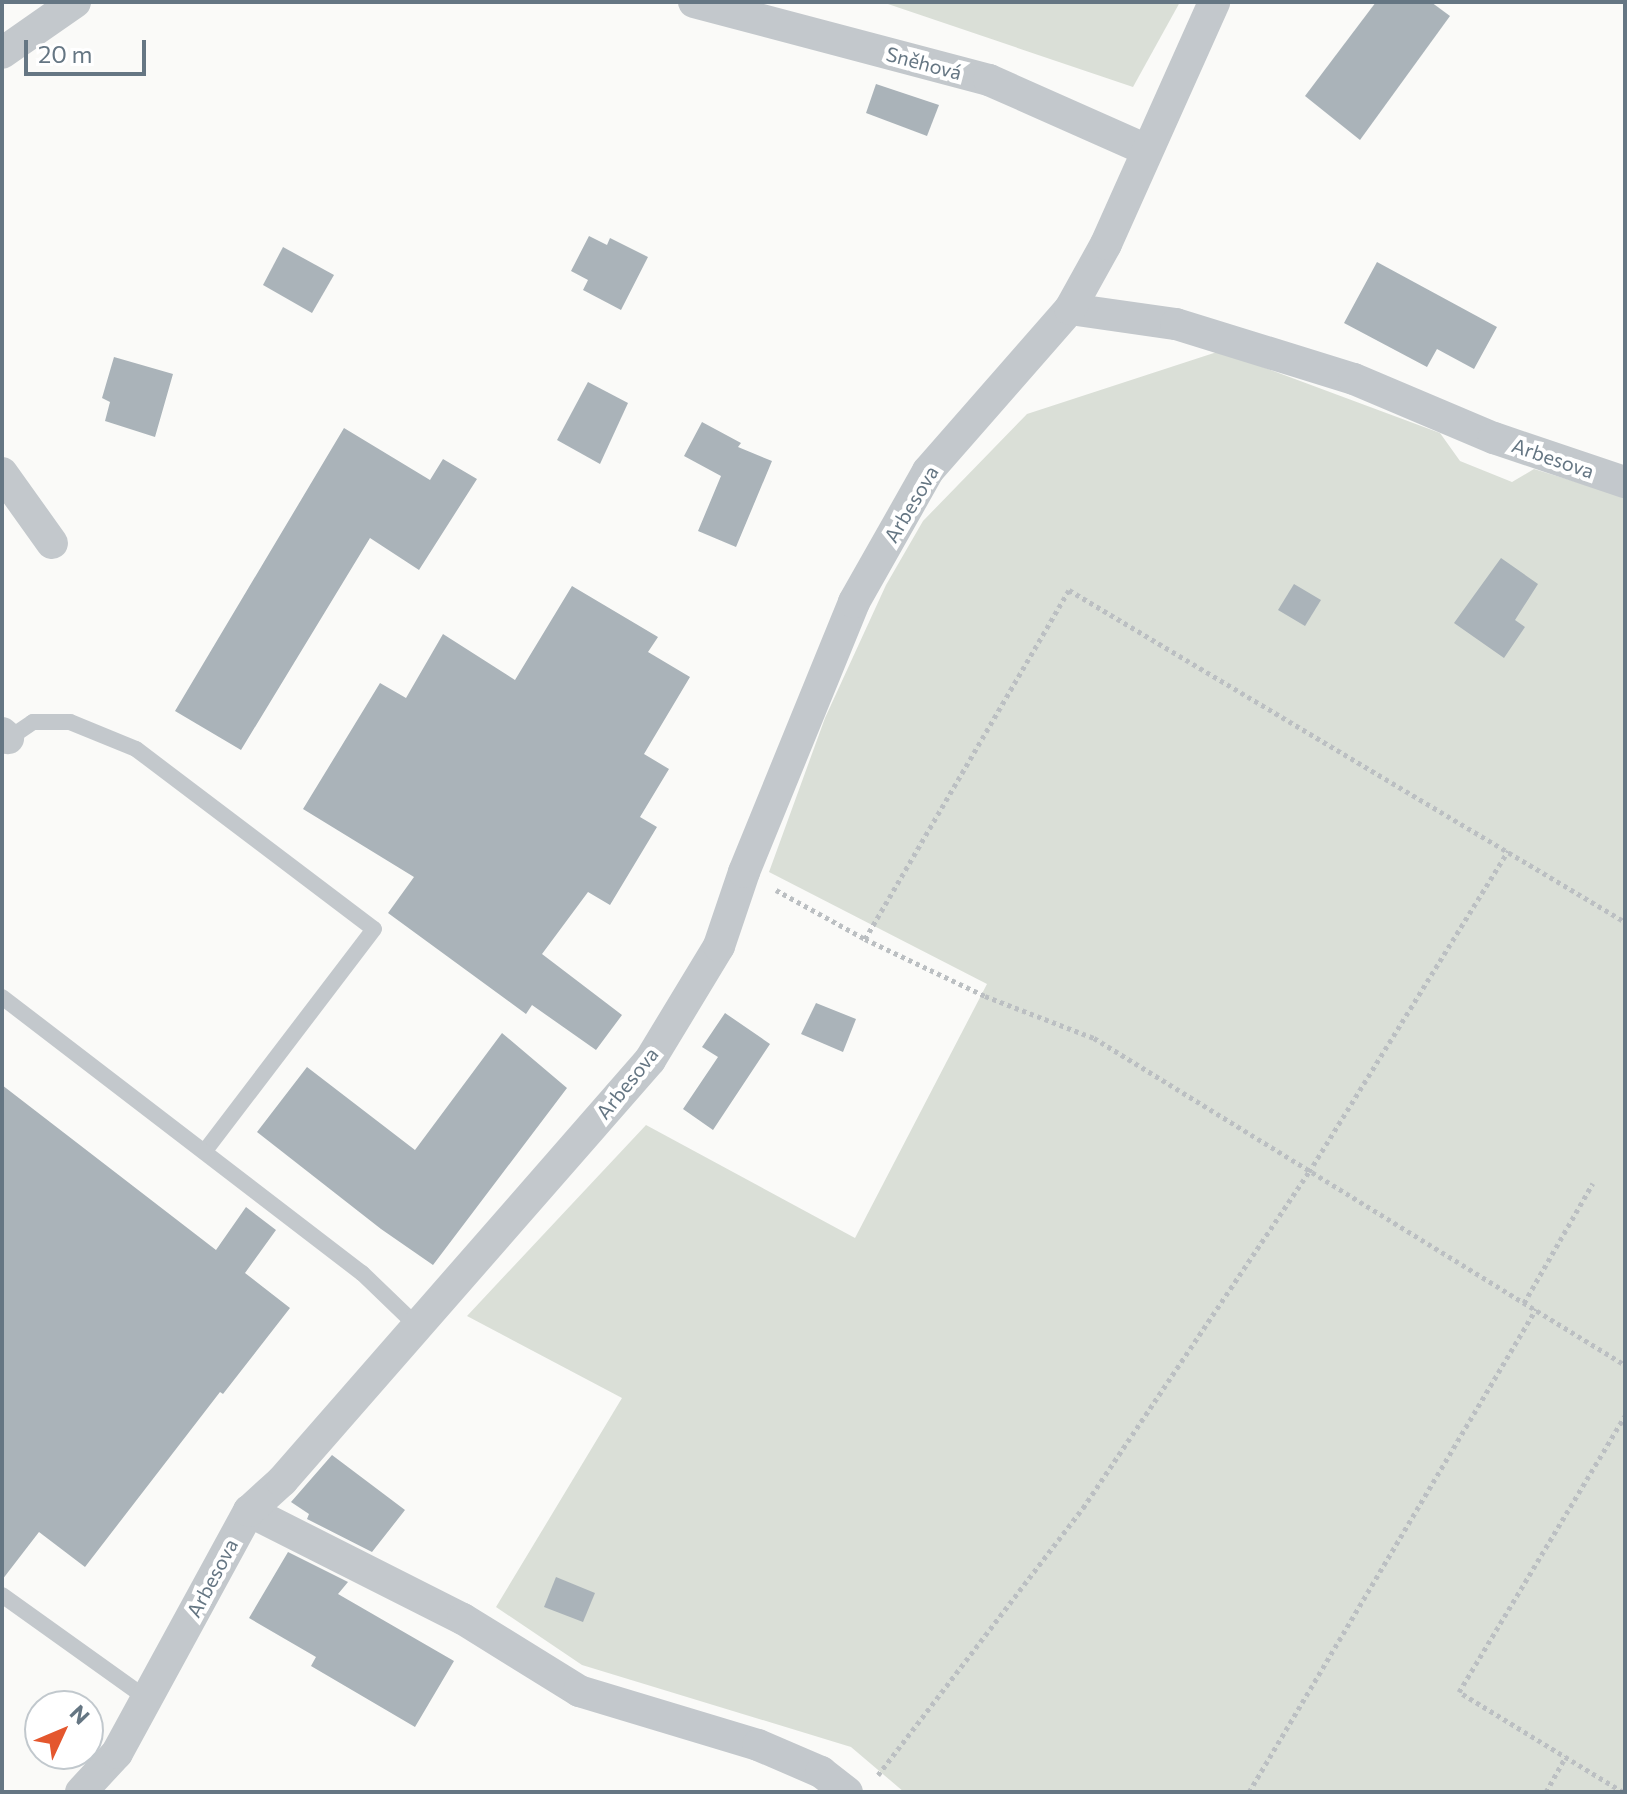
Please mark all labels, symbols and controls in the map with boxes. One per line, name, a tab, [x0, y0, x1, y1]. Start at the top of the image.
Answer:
scale bar	[28, 24, 150, 74]
text: 20 m	[38, 39, 92, 68]
street label: Sněhová	[884, 41, 964, 85]
street label: Arbesova	[1509, 433, 1597, 483]
street label: Arbesova	[879, 461, 943, 547]
street label: Arbesova	[591, 1042, 663, 1124]
street label: Arbesova	[181, 1535, 243, 1621]
north arrow	[24, 1690, 104, 1770]
text: N	[65, 1699, 96, 1730]

